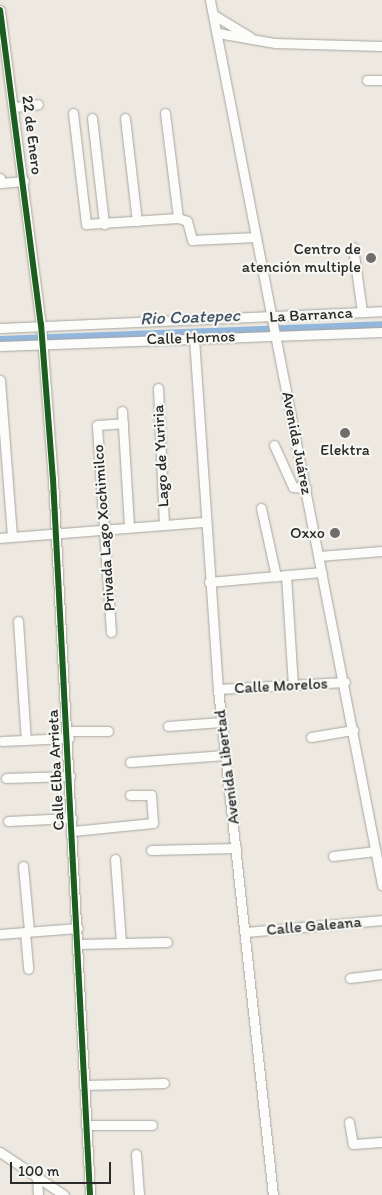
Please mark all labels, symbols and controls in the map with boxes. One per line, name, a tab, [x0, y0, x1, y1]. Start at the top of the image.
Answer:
street label: 22 de Enero	[18, 94, 46, 176]
place label: Centro de atención multiple	[241, 239, 361, 277]
marker: Centro de atención multiple	[365, 252, 377, 264]
street label: La Barranca	[269, 303, 353, 327]
water label: Rio Coatepec	[140, 304, 240, 330]
street label: Calle Hornos	[147, 327, 235, 349]
street label: Avenida Juárez	[278, 390, 316, 496]
street label: Lago de Yuriria	[149, 404, 173, 508]
marker: Elektra	[339, 427, 351, 439]
place label: Elektra	[320, 440, 370, 460]
street label: Privada Lago Xochimilco	[89, 444, 119, 612]
place label: Oxxo	[290, 523, 325, 543]
marker: Oxxo	[329, 527, 341, 539]
street label: Calle Morelos	[234, 674, 328, 698]
street label: Avenida Libertad	[210, 708, 244, 826]
street label: Calle Elba Arrieta	[43, 709, 69, 831]
street label: Calle Galeana	[266, 912, 362, 940]
scale bar	[12, 1152, 114, 1184]
text: 100 m	[18, 1162, 59, 1180]

